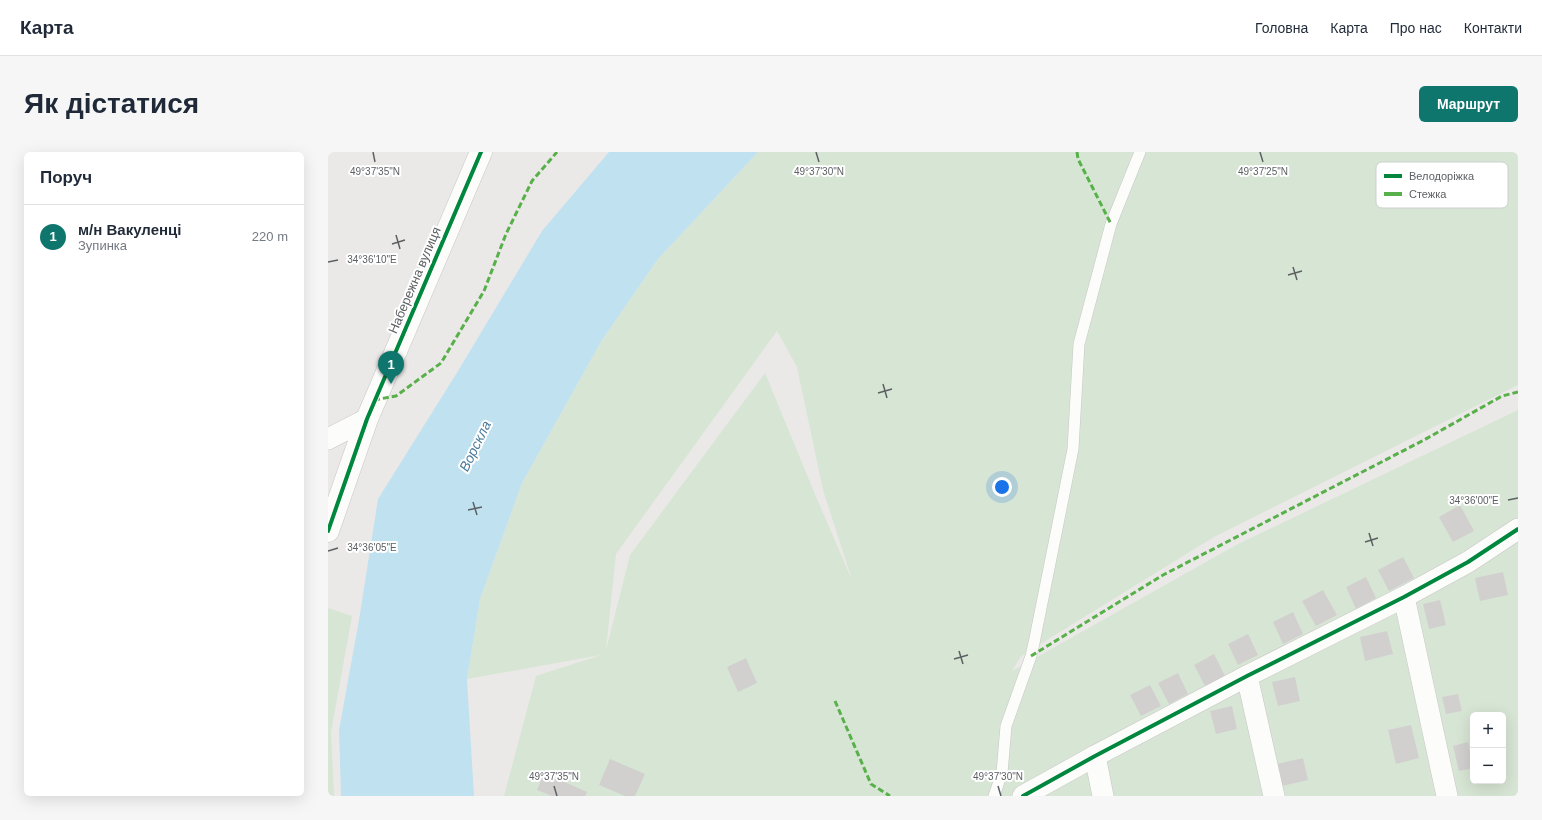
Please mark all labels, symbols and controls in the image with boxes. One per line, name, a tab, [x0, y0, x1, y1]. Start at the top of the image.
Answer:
text: Карта	[20, 17, 74, 38]
text: Головна	[1255, 20, 1308, 36]
text: Карта	[1330, 20, 1368, 36]
text: Про нас	[1390, 20, 1442, 36]
text: Контакти	[1464, 20, 1522, 36]
button: Маршрут	[1419, 86, 1518, 122]
text: Як дістатися	[24, 88, 199, 119]
legend	[1376, 162, 1508, 208]
text: 49°37'35"N	[350, 166, 400, 177]
text: 49°37'30"N	[794, 166, 844, 177]
text: 49°37'25"N	[1238, 166, 1288, 177]
text: Поруч	[40, 168, 92, 187]
text: Велодоріжка	[1409, 170, 1475, 182]
text: Стежка	[1409, 188, 1447, 200]
text: м/н Вакуленці	[78, 221, 181, 238]
street label: Набережна вулиця	[385, 225, 444, 336]
text: 1	[49, 229, 57, 244]
text: 220 m	[252, 229, 288, 244]
text: Зупинка	[78, 238, 127, 253]
text: 34°36'10"E	[347, 254, 397, 265]
pin: 1	[378, 351, 404, 384]
water label: Ворскла	[456, 418, 494, 474]
your location	[992, 477, 1012, 497]
text: 34°36'00"E	[1449, 495, 1499, 506]
text: 34°36'05"E	[347, 542, 397, 553]
map controls	[1470, 712, 1506, 784]
button: +	[1470, 712, 1506, 748]
button: −	[1470, 748, 1506, 784]
text: 49°37'35"N	[529, 771, 579, 782]
text: 49°37'30"N	[973, 771, 1023, 782]

